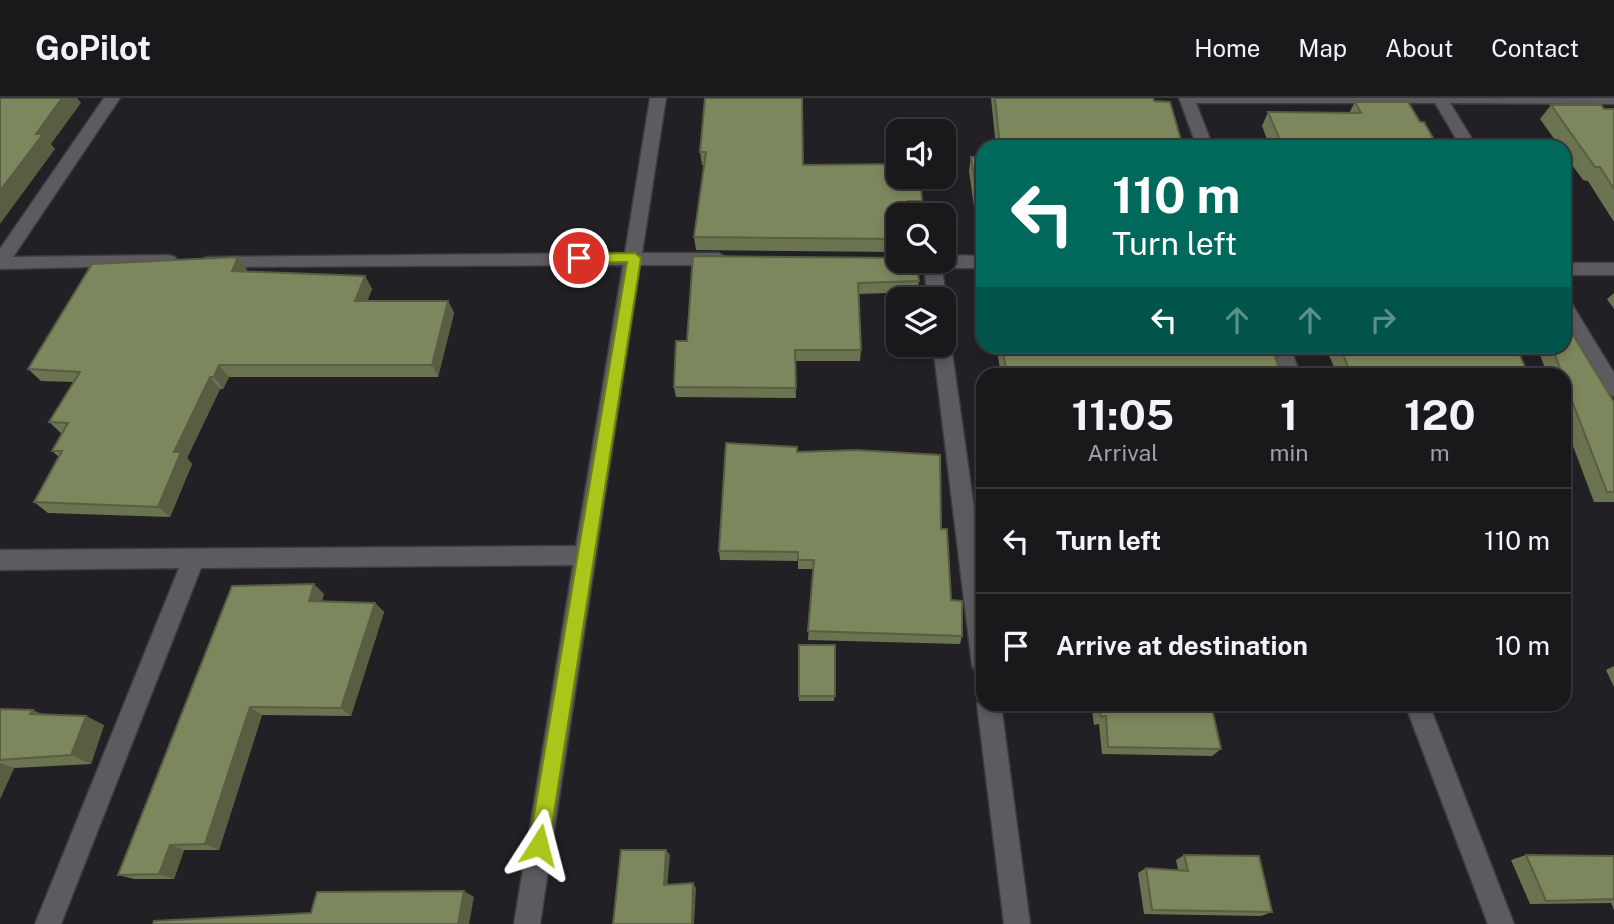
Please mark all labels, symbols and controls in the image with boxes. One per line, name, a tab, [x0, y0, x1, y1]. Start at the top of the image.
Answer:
text: GoPilot	[35, 29, 151, 67]
text: Home	[1194, 34, 1260, 62]
text: Map	[1298, 34, 1347, 62]
text: About	[1385, 34, 1453, 62]
text: Contact	[1491, 34, 1579, 62]
map controls	[886, 119, 956, 357]
button: sound	[886, 119, 956, 189]
text: 110 m	[1112, 166, 1240, 224]
icon: left	[997, 168, 1088, 259]
button: search	[886, 203, 956, 273]
text: Turn left	[1112, 225, 1237, 262]
pin	[549, 228, 609, 288]
icon: arrive	[560, 239, 598, 277]
button: layers	[886, 287, 956, 357]
icon: left	[1145, 301, 1183, 339]
icon: ahead	[1218, 301, 1256, 339]
icon: ahead	[1291, 301, 1329, 339]
icon: right	[1364, 301, 1402, 339]
text: 11:05	[1071, 390, 1174, 439]
text: 1	[1280, 390, 1298, 439]
text: 120	[1404, 390, 1476, 439]
text: Arrival	[1087, 439, 1158, 466]
text: min	[1269, 439, 1309, 466]
text: m	[1430, 439, 1450, 466]
icon: left	[997, 522, 1035, 560]
text: Turn left	[1056, 525, 1161, 556]
text: 110 m	[1484, 525, 1550, 556]
icon: arrive	[997, 627, 1035, 665]
text: Arrive at destination	[1056, 630, 1308, 661]
text: 10 m	[1495, 630, 1550, 661]
position arrow	[502, 808, 576, 882]

